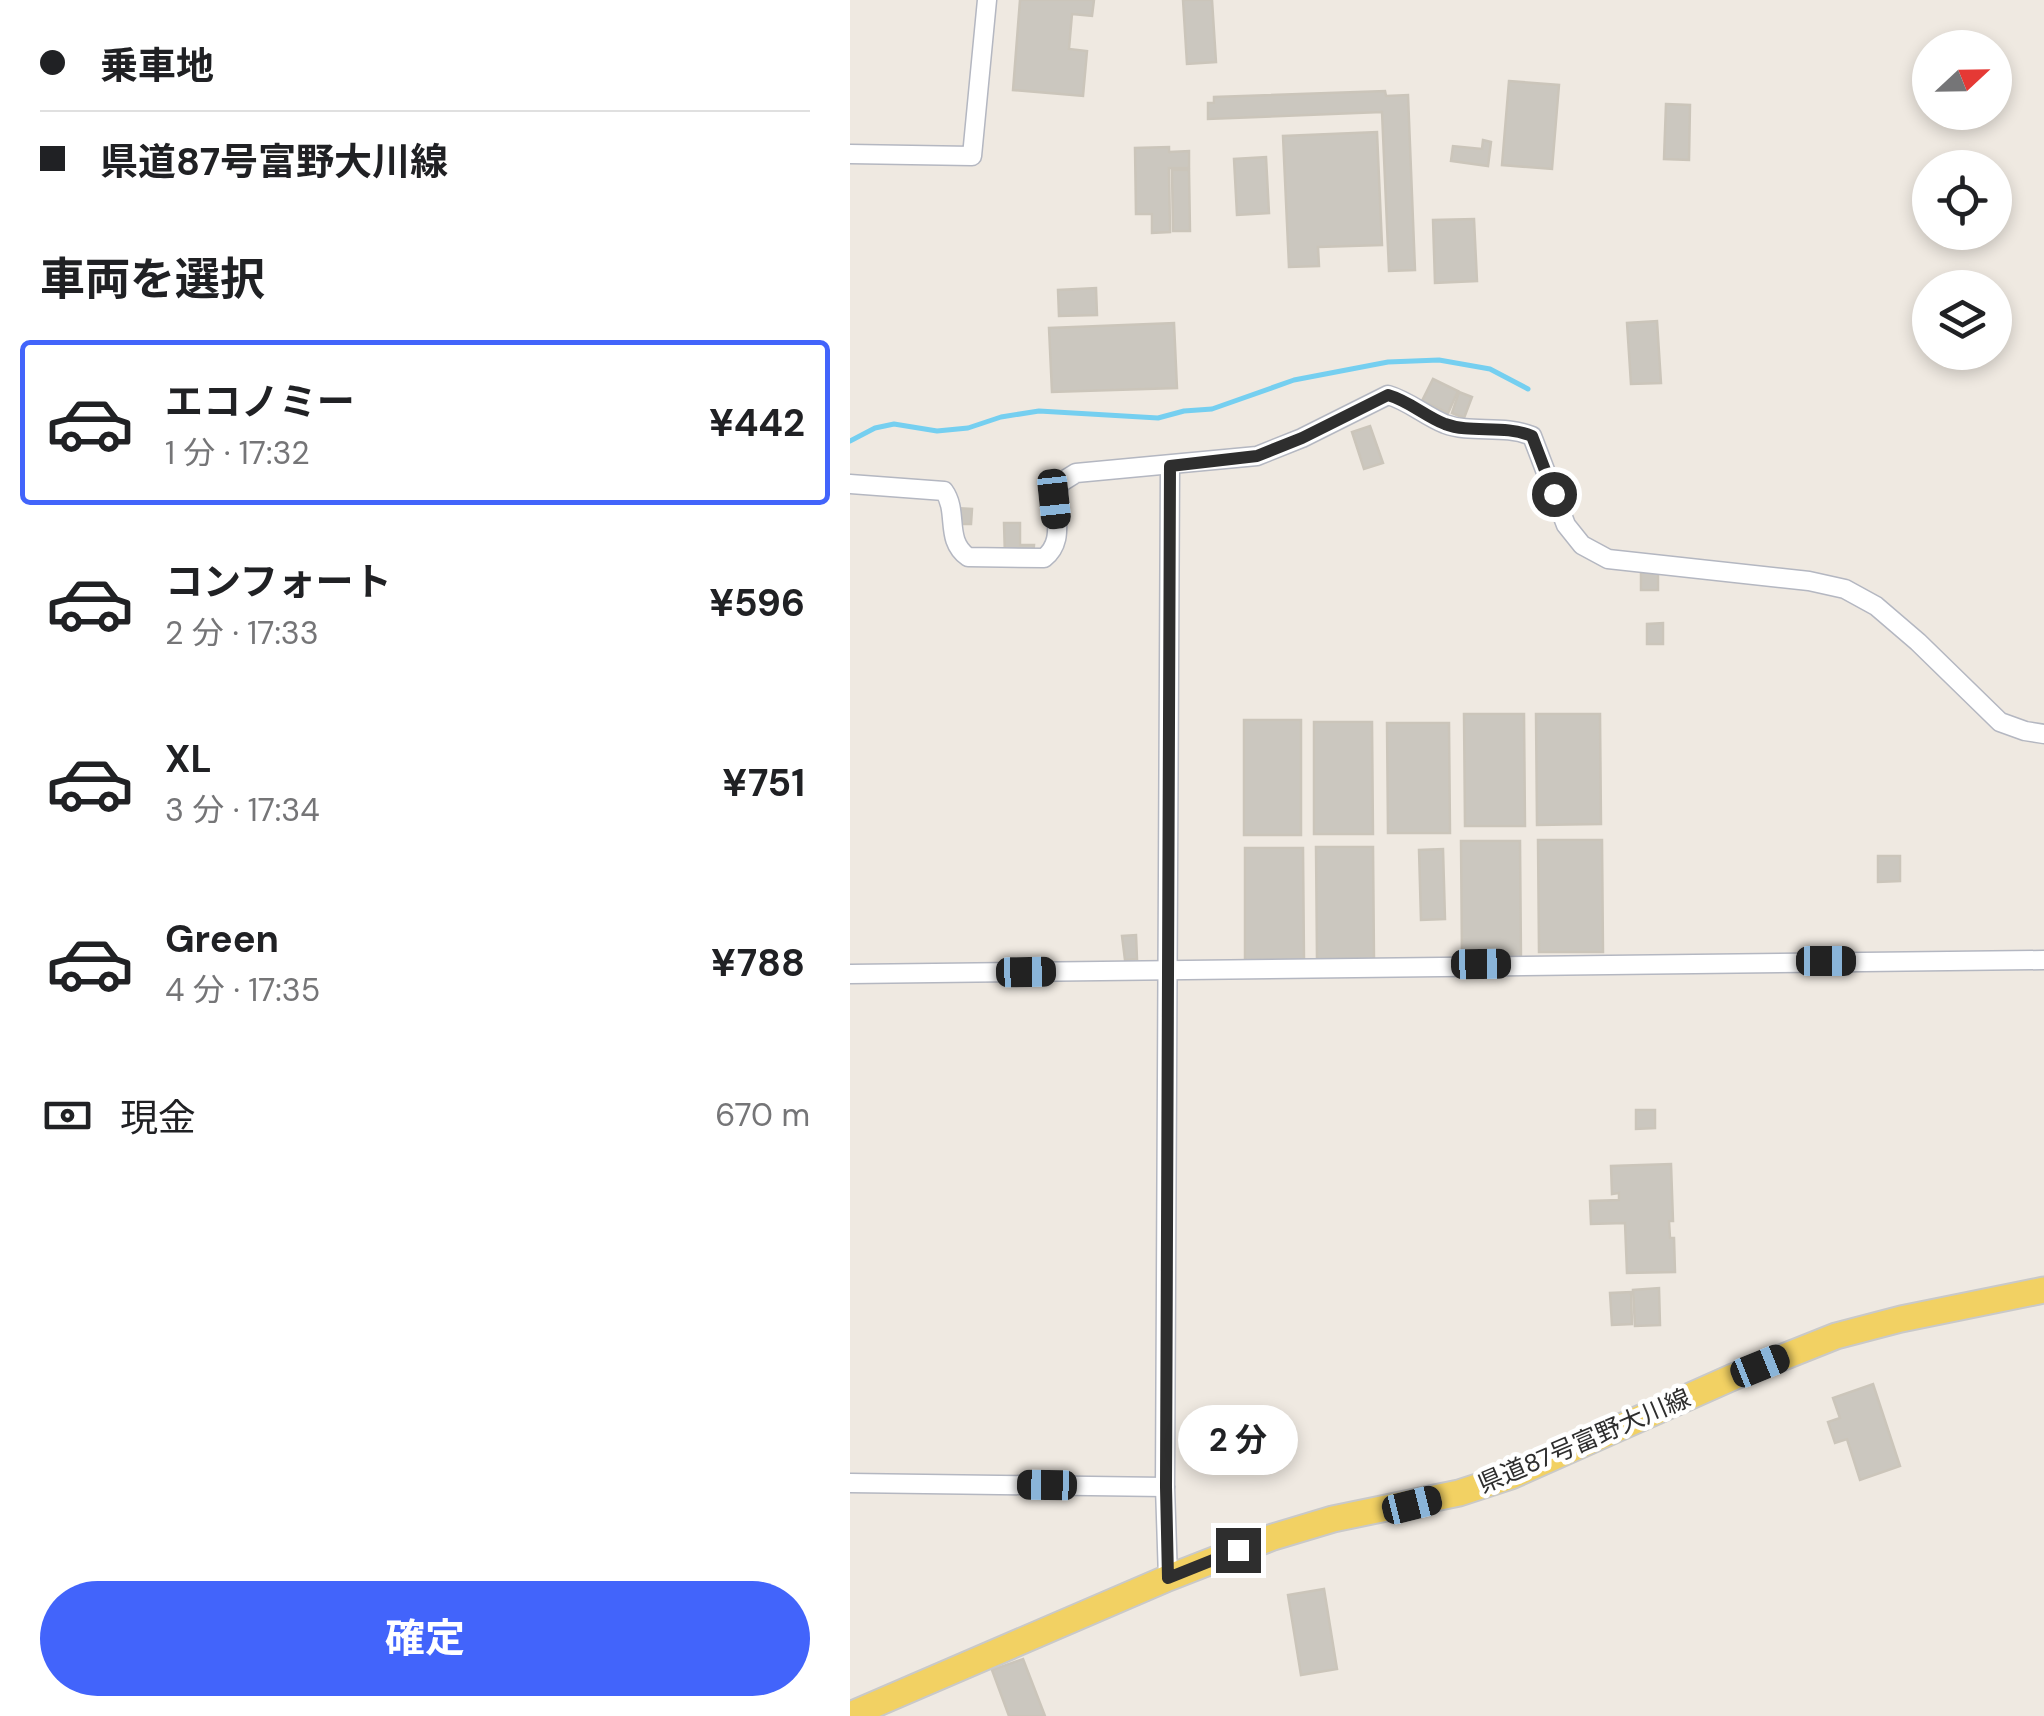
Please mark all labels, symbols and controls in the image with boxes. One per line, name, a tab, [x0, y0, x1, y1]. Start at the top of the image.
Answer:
north arrow	[1912, 30, 2012, 130]
map controls	[1912, 30, 2012, 370]
text: 乗車地	[100, 41, 214, 91]
text: 県道87号富野大川線	[100, 137, 448, 187]
button: locate	[1912, 150, 2012, 250]
text: 車両を選択	[40, 250, 265, 309]
button: layers	[1912, 270, 2012, 370]
text: エコノミー	[165, 377, 355, 427]
icon: car	[45, 378, 135, 468]
text: ¥442	[709, 398, 805, 448]
text: 1 分 · 17:32	[165, 432, 310, 474]
car	[1036, 468, 1072, 530]
route start	[1532, 472, 1577, 517]
text: コンフォート	[165, 557, 392, 607]
icon: car	[45, 558, 135, 648]
text: ¥596	[709, 578, 805, 628]
text: 2 分 · 17:33	[165, 612, 319, 654]
text: XL	[165, 734, 212, 784]
icon: car	[45, 738, 135, 828]
text: ¥751	[722, 758, 805, 808]
text: 3 分 · 17:34	[165, 789, 320, 831]
text: Green	[165, 914, 279, 964]
icon: car	[45, 918, 135, 1008]
text: ¥788	[711, 938, 805, 988]
car	[1796, 946, 1856, 976]
car	[1451, 948, 1511, 980]
car	[996, 956, 1056, 988]
text: 4 分 · 17:35	[165, 969, 320, 1011]
icon: cash	[40, 1088, 95, 1143]
text: 現金	[120, 1093, 196, 1143]
text: 670 m	[715, 1094, 810, 1136]
car	[1727, 1341, 1793, 1391]
street label: 県道87号富野大川線	[1473, 1381, 1695, 1501]
callout: 2 分	[1178, 1405, 1298, 1475]
text: 2 分	[1209, 1419, 1267, 1461]
car	[1017, 1469, 1077, 1501]
car	[1379, 1483, 1445, 1527]
route end	[1216, 1528, 1261, 1573]
button: 確定	[40, 1581, 810, 1696]

